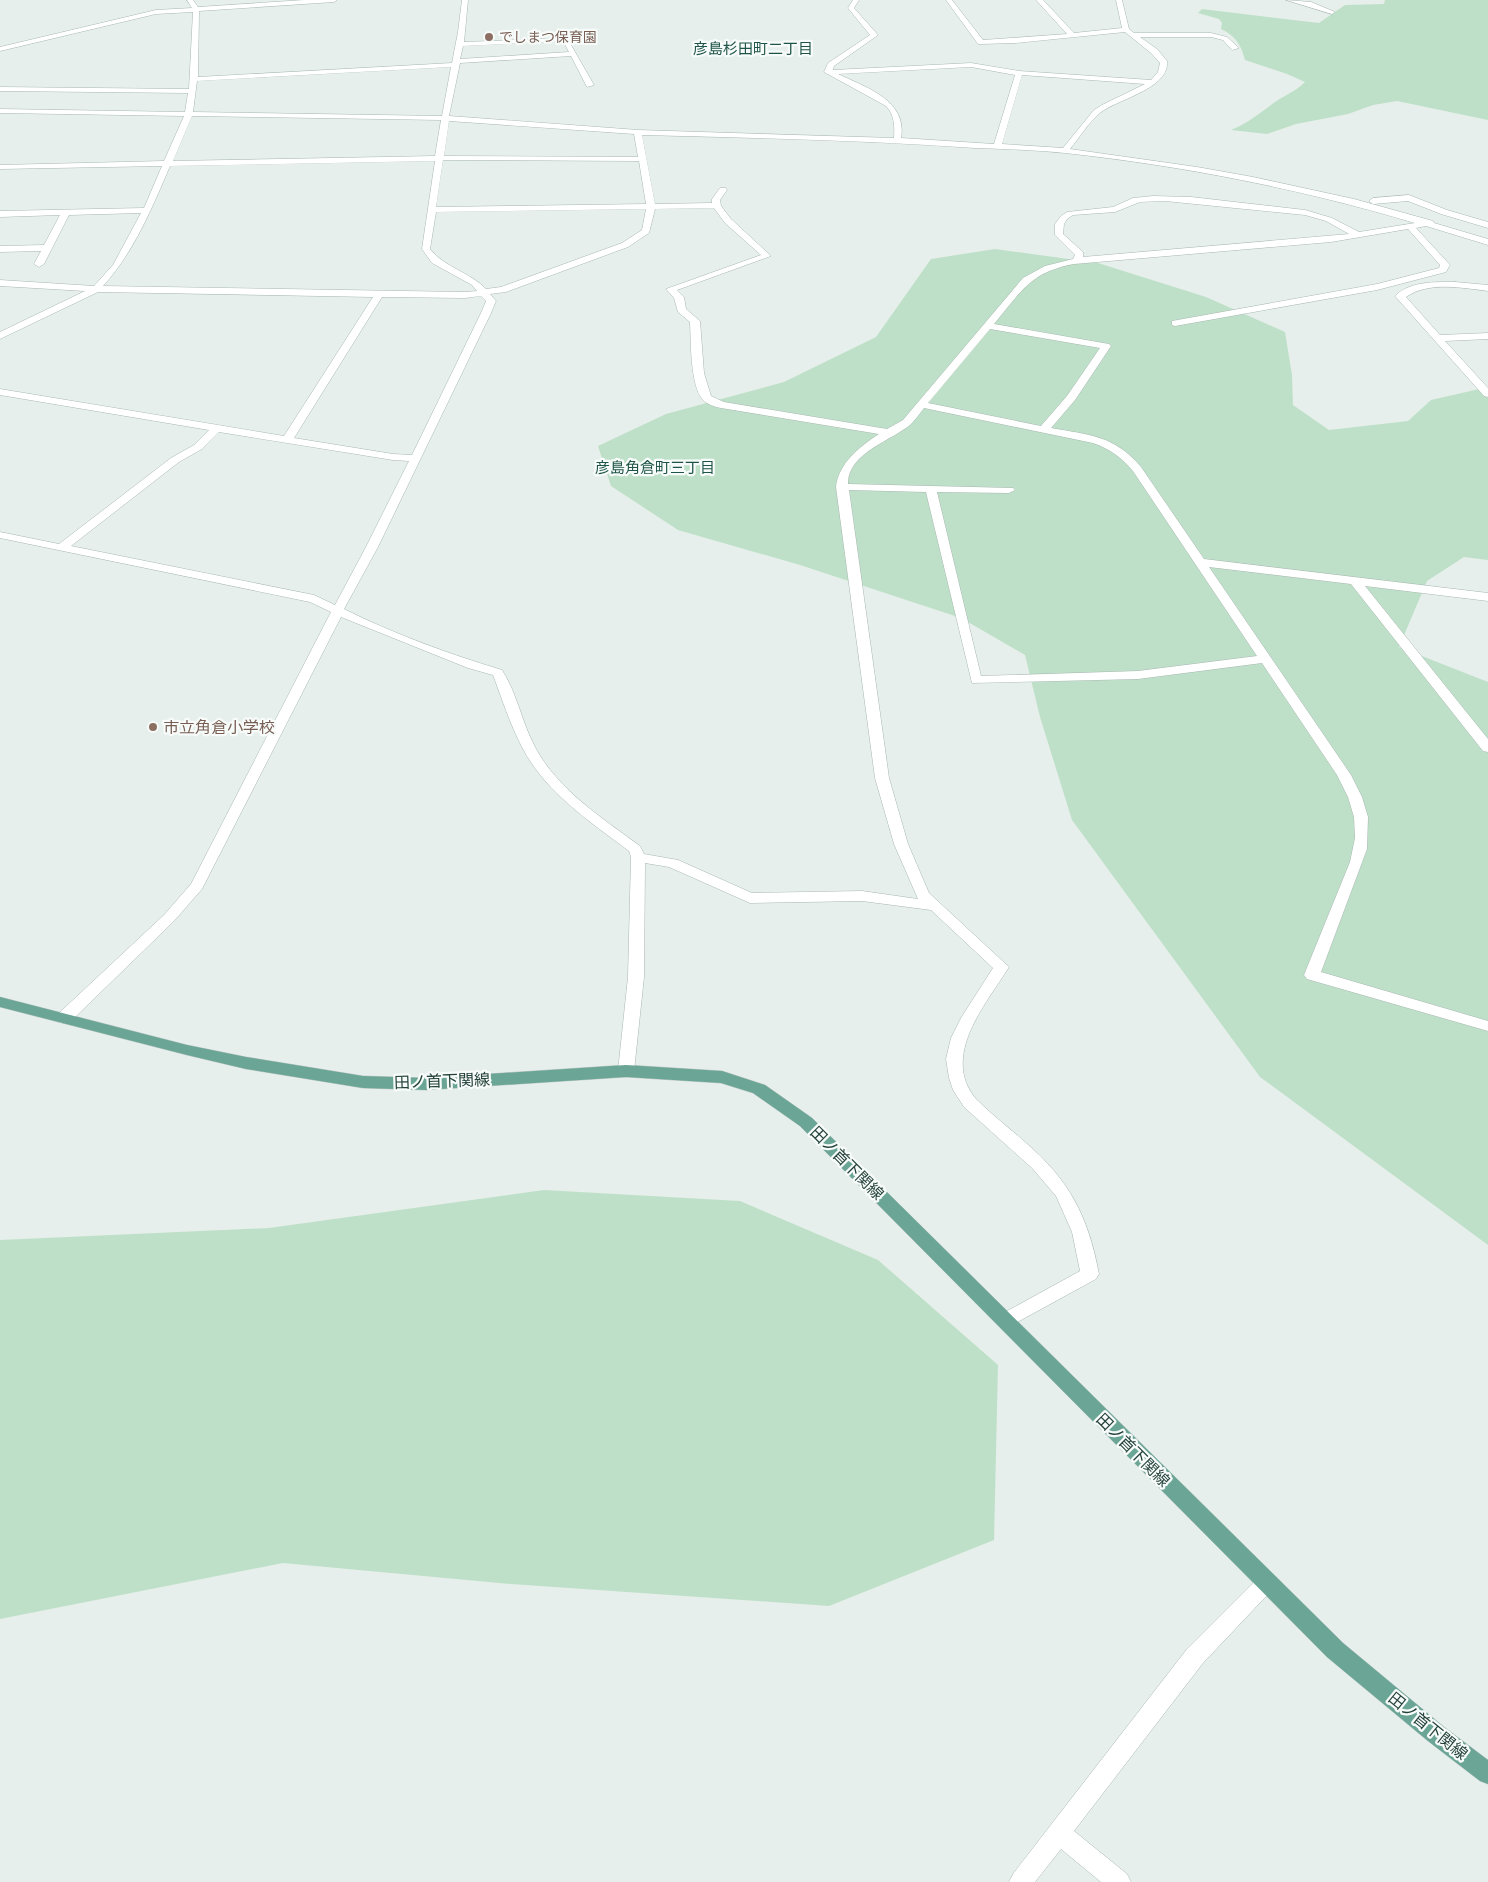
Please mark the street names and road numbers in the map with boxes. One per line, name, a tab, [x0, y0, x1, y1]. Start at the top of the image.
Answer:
street label: 田ノ首下関線	[394, 1070, 490, 1092]
street label: 田ノ首下関線	[806, 1122, 888, 1204]
street label: 田ノ首下関線	[1092, 1409, 1174, 1491]
street label: 田ノ首下関線	[1385, 1688, 1471, 1764]

